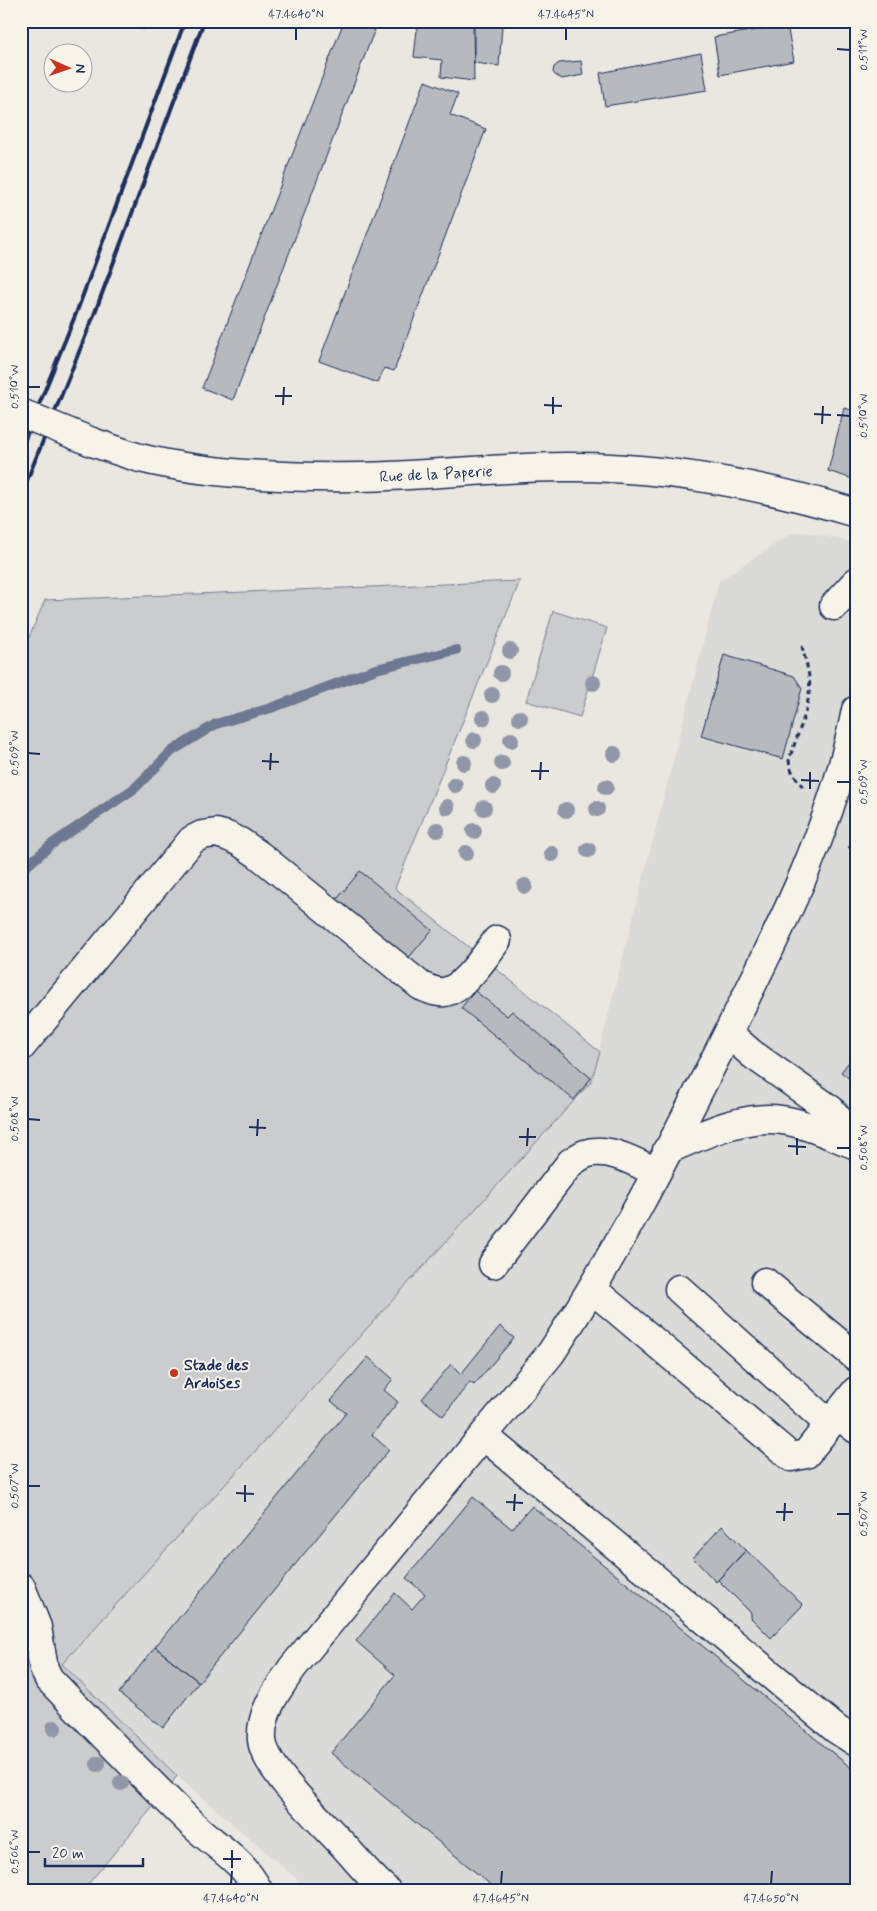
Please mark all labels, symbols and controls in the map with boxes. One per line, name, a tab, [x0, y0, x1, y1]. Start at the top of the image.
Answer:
text: 47.4640°N	[268, 7, 324, 23]
text: 47.4645°N	[538, 7, 594, 23]
text: 0.511°W	[856, 29, 872, 71]
north arrow	[42, 42, 92, 92]
text: N	[71, 63, 89, 73]
text: 0.510°W	[7, 365, 23, 409]
text: 0.510°W	[856, 394, 872, 438]
street label: Rue de la Paperie	[379, 461, 493, 488]
text: 0.509°W	[7, 730, 23, 775]
text: 0.509°W	[856, 759, 872, 804]
text: 0.508°W	[7, 1096, 23, 1142]
text: 0.508°W	[856, 1125, 872, 1171]
place label: Stade des Ardoises	[184, 1355, 249, 1394]
marker: Stade des Ardoises	[168, 1367, 180, 1379]
text: 0.507°W	[7, 1463, 23, 1509]
text: 0.507°W	[856, 1491, 872, 1537]
text: 0.506°W	[7, 1830, 23, 1874]
scale bar	[45, 1836, 142, 1868]
text: 20 m	[52, 1844, 84, 1864]
text: 47.4640°N	[203, 1891, 259, 1907]
text: 47.4645°N	[473, 1891, 529, 1907]
text: 47.4650°N	[744, 1891, 798, 1907]

